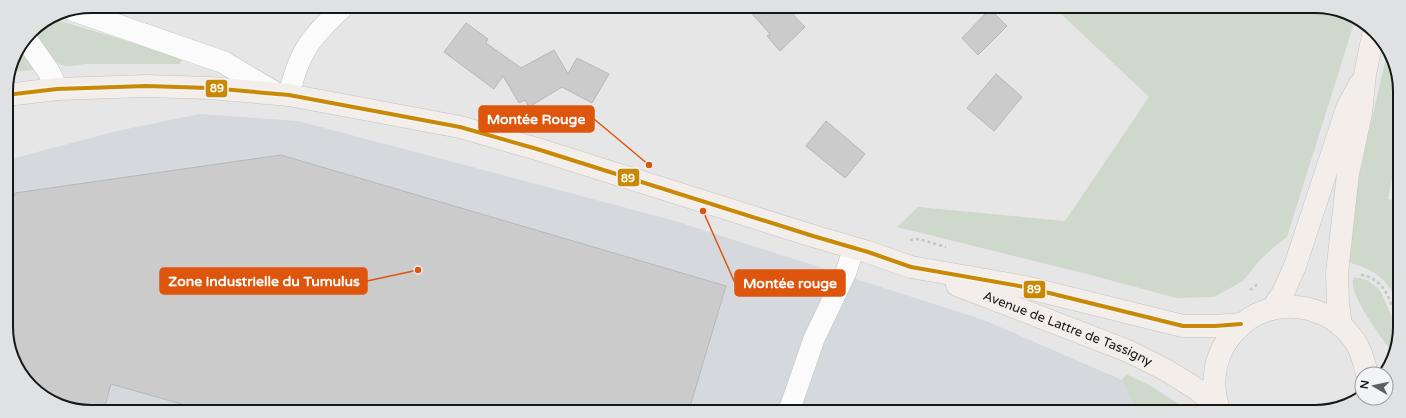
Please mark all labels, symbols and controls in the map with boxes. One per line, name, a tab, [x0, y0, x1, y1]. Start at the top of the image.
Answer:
line badge: 89	[205, 79, 228, 98]
text: 89	[210, 82, 224, 95]
callout: Montée Rouge	[479, 106, 594, 132]
text: Montée Rouge	[487, 111, 585, 128]
line badge: 89	[617, 168, 640, 187]
text: 89	[621, 172, 635, 185]
callout: Zone industrielle du Tumulus	[160, 268, 367, 294]
callout: Montée rouge	[735, 270, 845, 296]
text: Zone industrielle du Tumulus	[168, 273, 360, 290]
text: Montée rouge	[743, 275, 837, 292]
line badge: 89	[1023, 280, 1046, 299]
text: 89	[1027, 283, 1041, 296]
street label: Avenue de Lattre de Tassigny	[981, 288, 1155, 370]
north arrow	[1354, 366, 1394, 406]
text: N	[1358, 379, 1372, 390]

